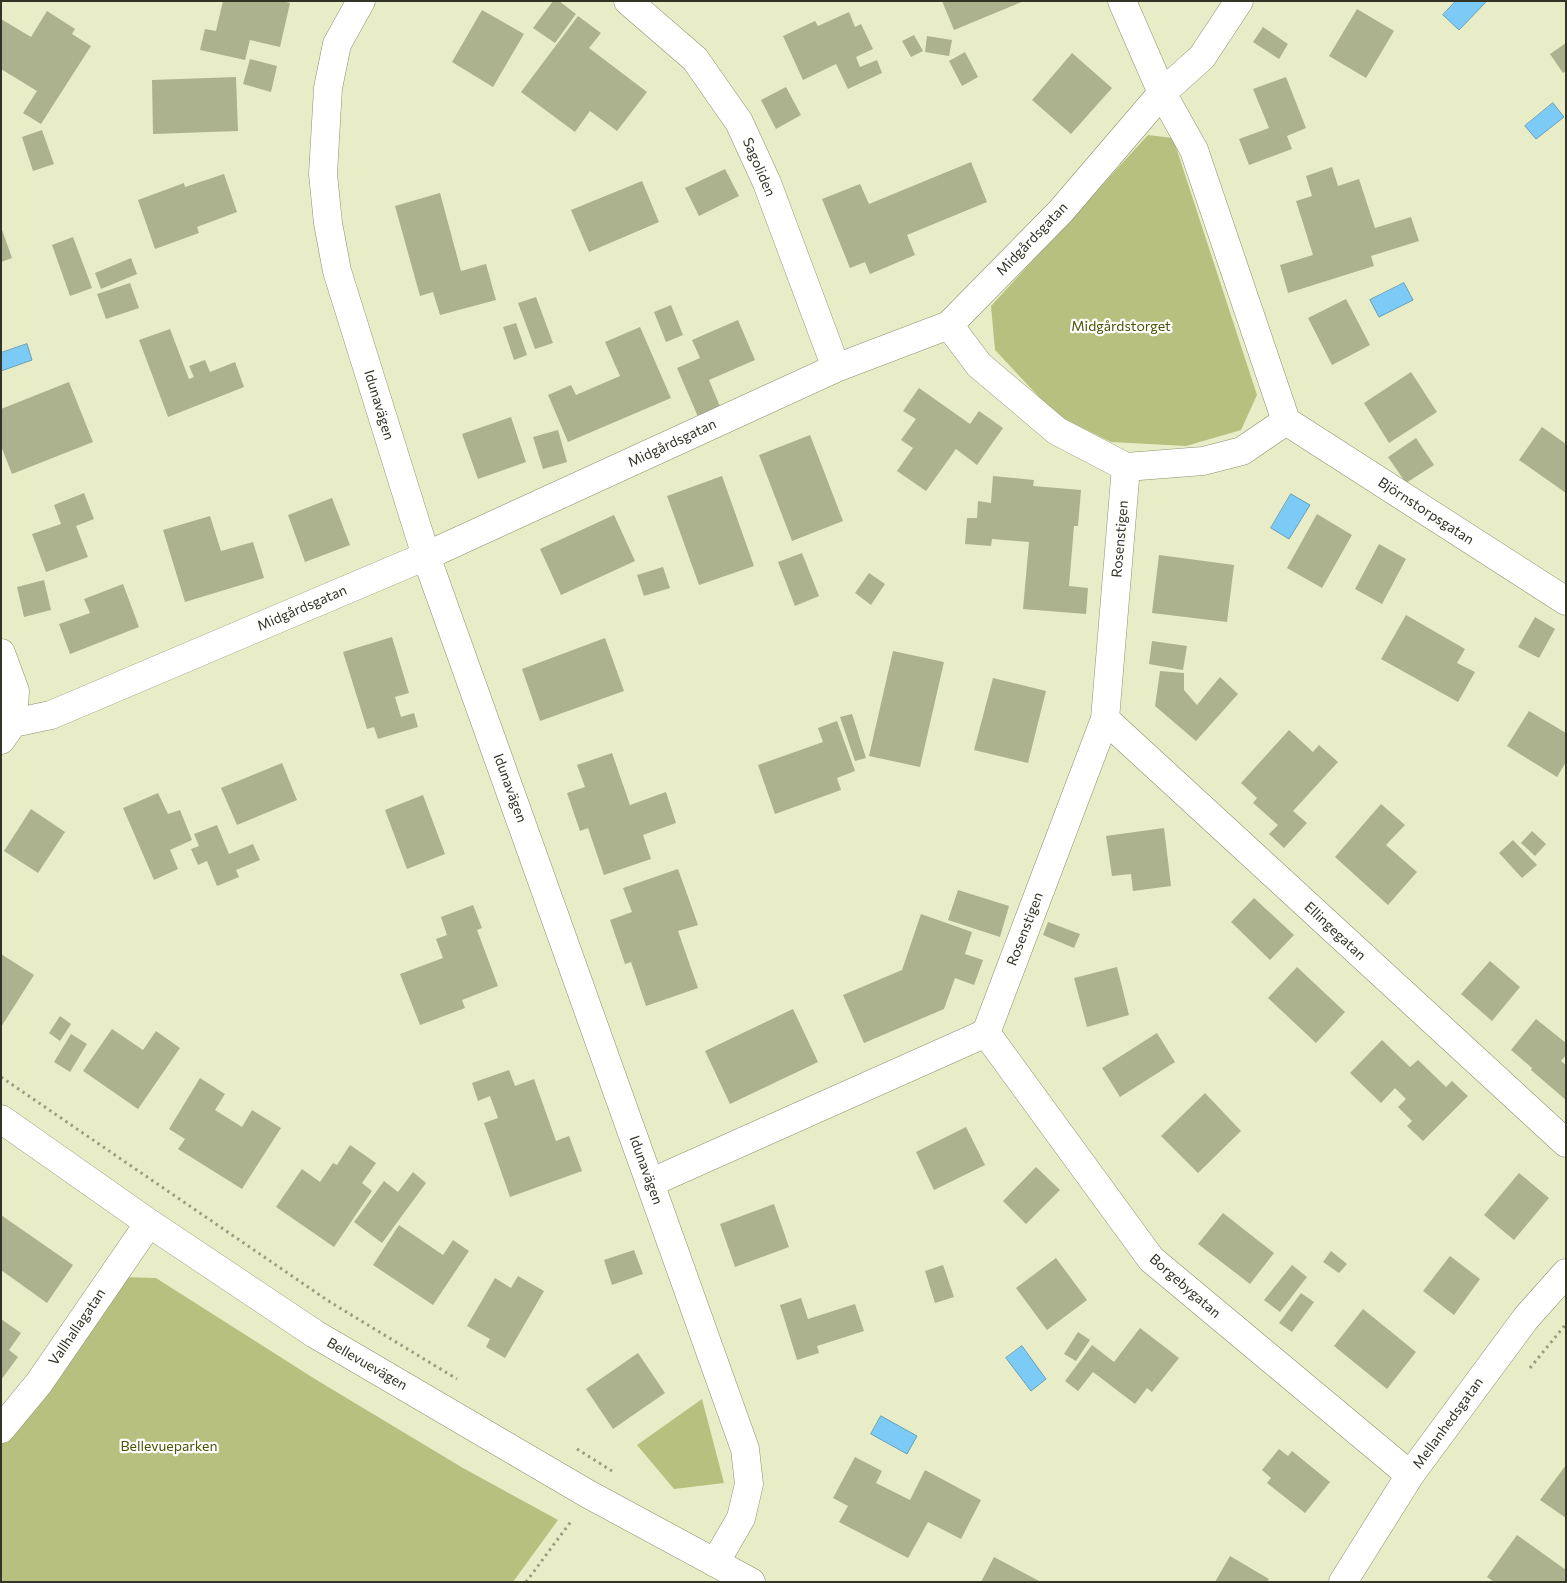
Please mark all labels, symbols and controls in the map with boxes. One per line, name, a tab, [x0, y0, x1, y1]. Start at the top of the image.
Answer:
street label: Sagoliden	[739, 135, 779, 199]
street label: Midgårdsgatan	[993, 199, 1071, 279]
park label: Midgårdstorget	[1071, 318, 1171, 334]
street label: Idunavägen	[360, 368, 398, 442]
street label: Midgårdsgatan	[625, 415, 719, 471]
street label: Björnstorpsgatan	[1375, 474, 1477, 548]
street label: Rosenstigen	[1108, 500, 1132, 578]
street label: Midgårdsgatan	[255, 582, 349, 634]
street label: Idunavägen	[490, 751, 530, 825]
street label: Rosenstigen	[1003, 890, 1047, 968]
street label: Ellingegatan	[1301, 898, 1369, 964]
street label: Idunavägen	[626, 1133, 666, 1207]
street label: Borgebygatan	[1146, 1251, 1224, 1321]
street label: Vallhallagatan	[45, 1285, 109, 1369]
street label: Bellevuevägen	[324, 1334, 410, 1394]
street label: Mellanhedsgatan	[1409, 1374, 1487, 1472]
park label: Bellevueparken	[121, 1438, 217, 1454]

